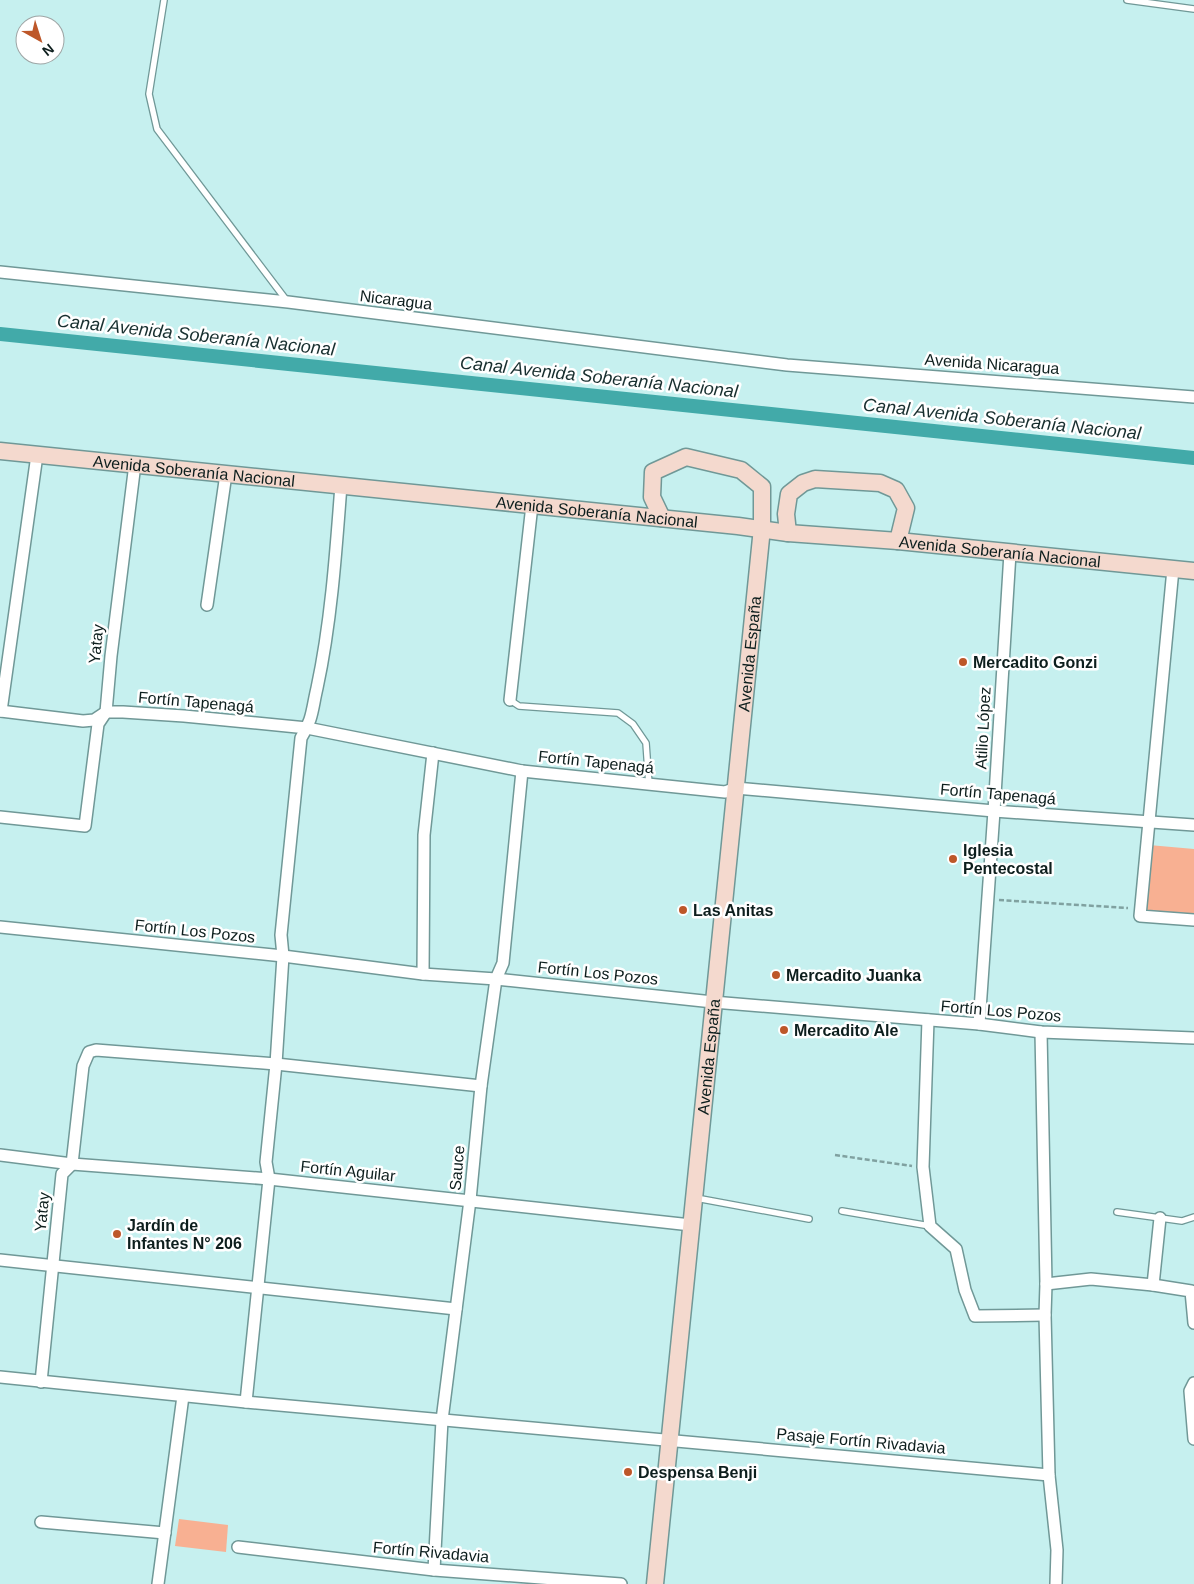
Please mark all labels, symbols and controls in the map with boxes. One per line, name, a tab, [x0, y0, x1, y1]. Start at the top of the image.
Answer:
north arrow	[15, 15, 65, 65]
text: N	[39, 41, 57, 60]
street label: Nicaragua	[359, 287, 433, 313]
water label: Canal Avenida Soberanía Nacional	[56, 310, 337, 360]
street label: Avenida Nicaragua	[924, 351, 1060, 377]
water label: Canal Avenida Soberanía Nacional	[459, 352, 740, 402]
water label: Canal Avenida Soberanía Nacional	[862, 394, 1143, 444]
street label: Avenida Soberanía Nacional	[92, 452, 296, 489]
street label: Avenida Soberanía Nacional	[495, 493, 699, 530]
street label: Avenida Soberanía Nacional	[898, 533, 1102, 570]
street label: Avenida España	[735, 595, 764, 712]
street label: Yatay	[85, 623, 107, 665]
place label: Mercadito Gonzi	[973, 654, 1097, 671]
marker: Mercadito Gonzi	[957, 656, 969, 668]
street label: Atilio López	[972, 686, 994, 770]
street label: Fortín Tapenagá	[137, 688, 255, 716]
street label: Fortín Tapenagá	[537, 747, 655, 777]
street label: Fortín Tapenagá	[939, 780, 1057, 808]
place label: Iglesia Pentecostal	[963, 842, 1053, 877]
marker: Iglesia Pentecostal	[947, 853, 959, 865]
place label: Las Anitas	[693, 902, 773, 919]
marker: Las Anitas	[677, 904, 689, 916]
street label: Fortín Los Pozos	[134, 916, 256, 946]
street label: Fortín Los Pozos	[537, 958, 659, 988]
place label: Mercadito Juanka	[786, 967, 921, 984]
marker: Mercadito Juanka	[770, 969, 782, 981]
street label: Fortín Los Pozos	[940, 997, 1062, 1025]
street label: Avenida España	[694, 998, 723, 1115]
place label: Mercadito Ale	[794, 1022, 898, 1039]
marker: Mercadito Ale	[778, 1024, 790, 1036]
street label: Sauce	[447, 1145, 467, 1191]
street label: Fortín Aguilar	[300, 1158, 397, 1184]
street label: Yatay	[31, 1191, 53, 1233]
place label: Jardín de Infantes N° 206	[127, 1217, 242, 1252]
marker: Jardín de Infantes N° 206	[111, 1228, 123, 1240]
street label: Pasaje Fortín Rivadavia	[776, 1425, 946, 1457]
place label: Despensa Benji	[638, 1464, 757, 1481]
marker: Despensa Benji	[622, 1466, 634, 1478]
street label: Fortín Rivadavia	[372, 1538, 490, 1566]

